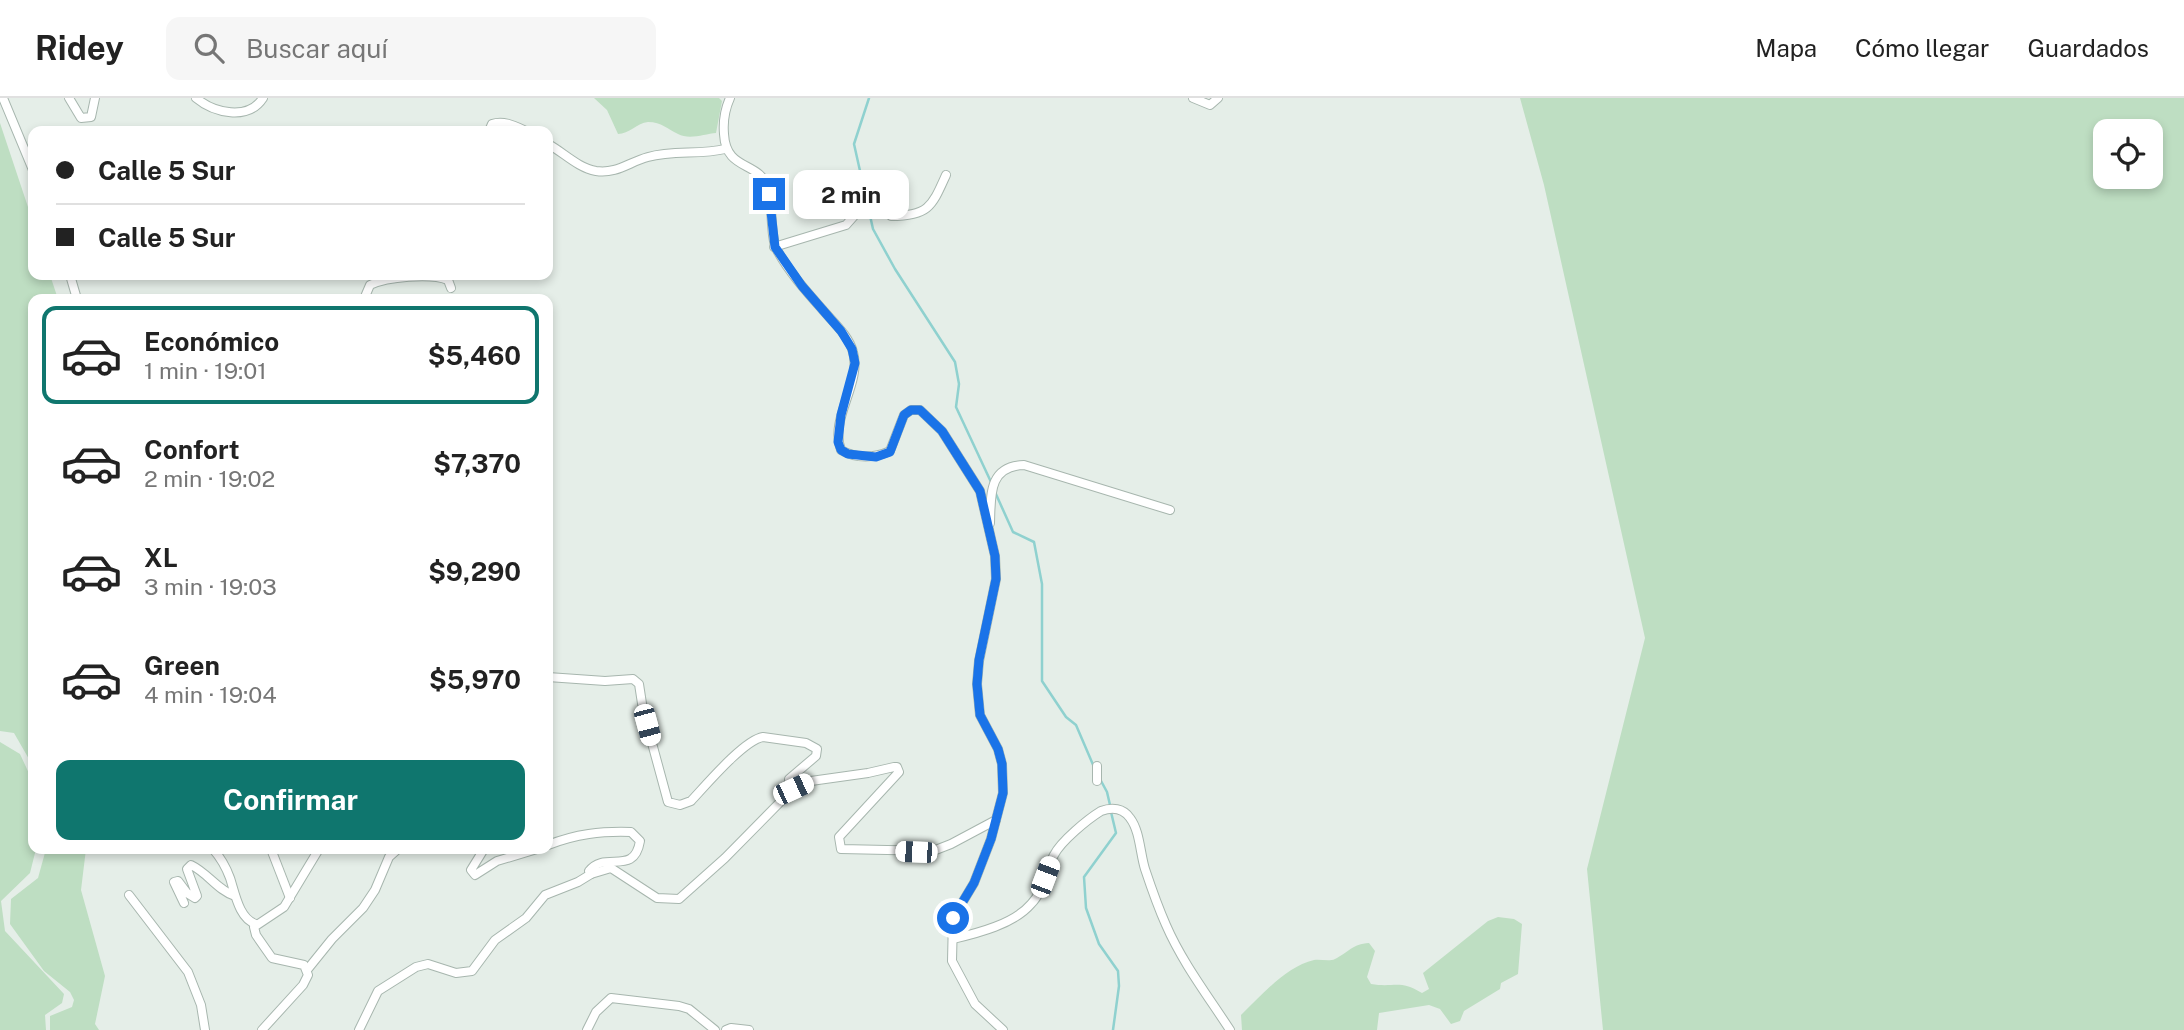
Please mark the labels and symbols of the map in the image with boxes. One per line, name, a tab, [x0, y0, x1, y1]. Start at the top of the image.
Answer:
callout: 2 min	[794, 170, 909, 218]
route end	[753, 178, 785, 210]
car	[632, 702, 663, 748]
car	[770, 771, 817, 807]
car	[895, 841, 938, 863]
car	[1028, 854, 1063, 900]
route start	[937, 902, 969, 934]

